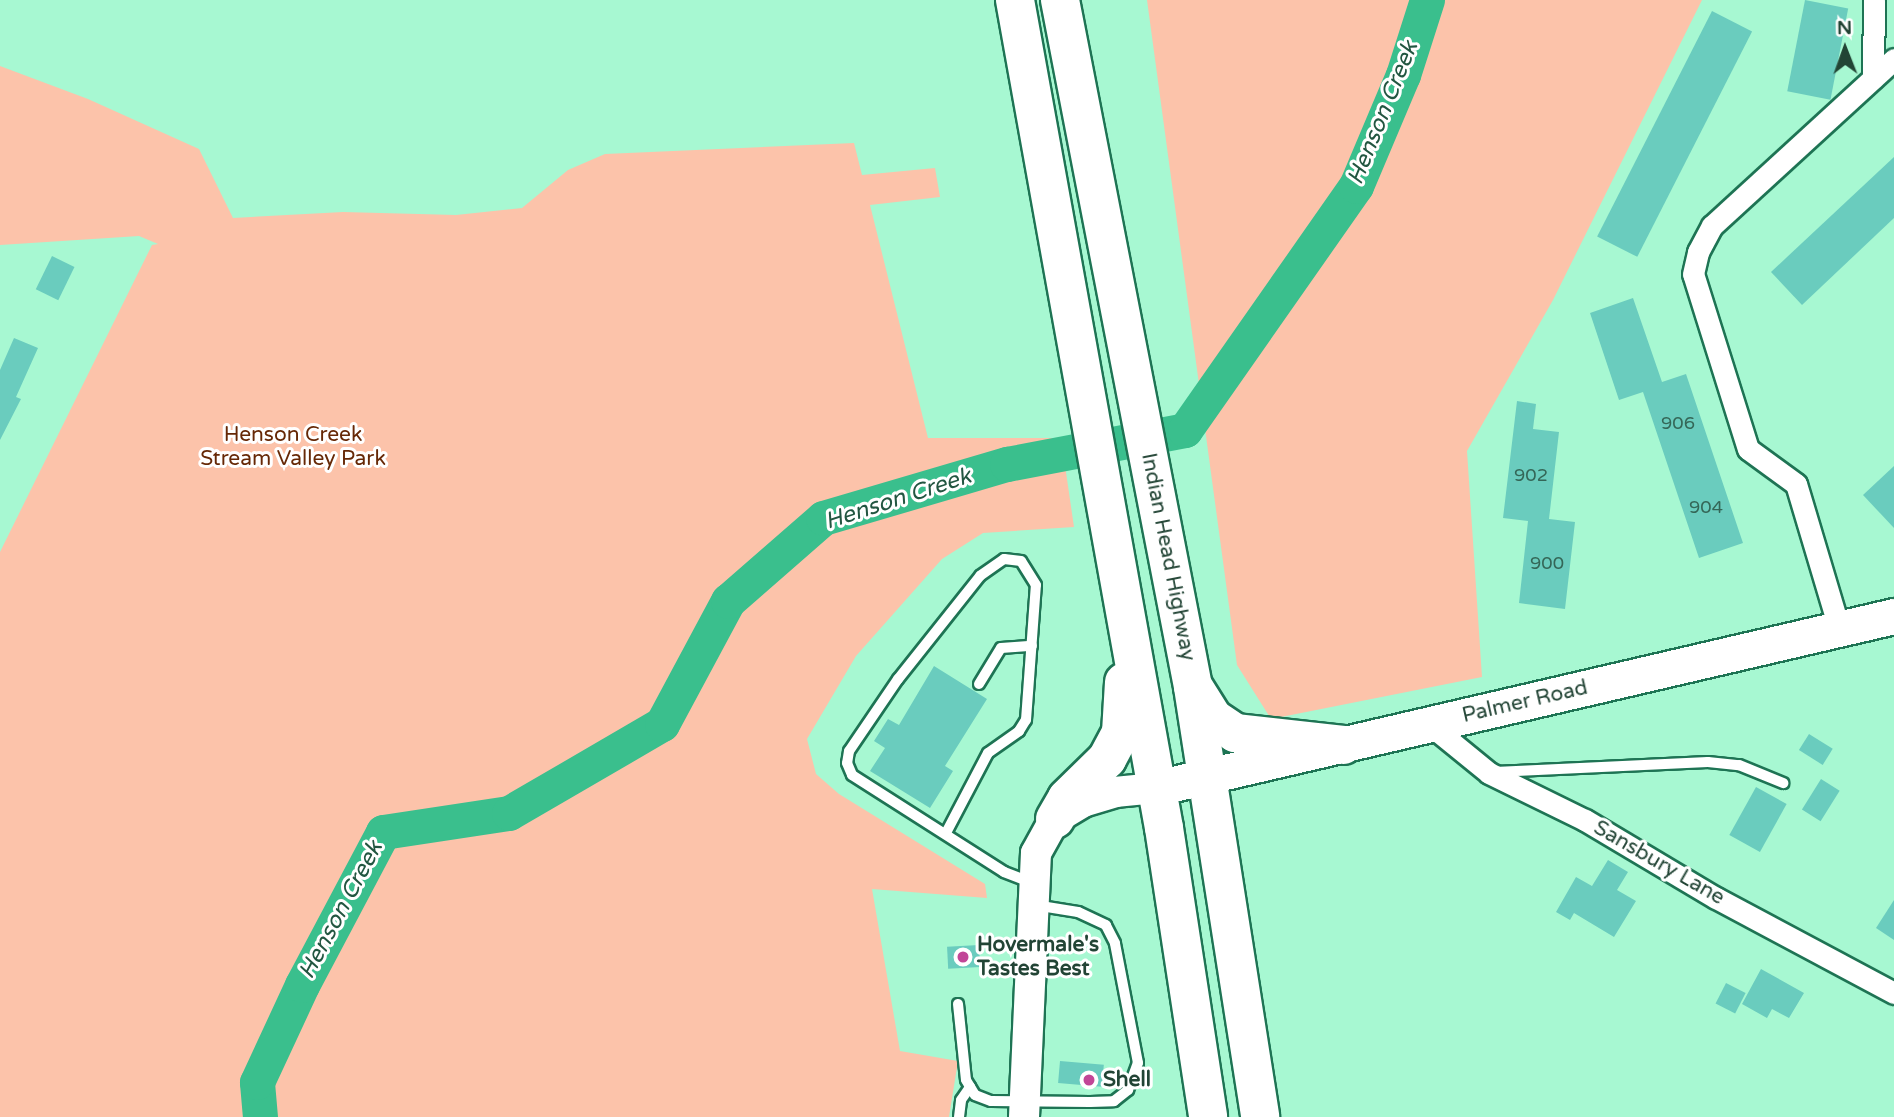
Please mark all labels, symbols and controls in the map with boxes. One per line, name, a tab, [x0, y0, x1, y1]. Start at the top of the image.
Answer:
north arrow	[1810, 14, 1880, 84]
text: N	[1837, 17, 1852, 39]
water label: Henson Creek	[1342, 37, 1424, 189]
house number: 906	[1661, 412, 1695, 434]
park label: Henson Creek Stream Valley Park	[200, 422, 386, 472]
street label: Indian Head Highway	[1135, 451, 1201, 663]
water label: Henson Creek	[821, 462, 975, 536]
house number: 902	[1514, 464, 1548, 486]
house number: 904	[1689, 496, 1723, 518]
house number: 900	[1530, 552, 1564, 574]
street label: Palmer Road	[1460, 675, 1590, 729]
street label: Sansbury Lane	[1589, 815, 1729, 911]
water label: Henson Creek	[293, 836, 389, 984]
place label: Hovermale's Tastes Best	[977, 932, 1099, 982]
marker: Hovermale's Tastes Best	[955, 949, 971, 965]
place label: Shell	[1103, 1067, 1151, 1093]
marker: Shell	[1081, 1072, 1097, 1088]

